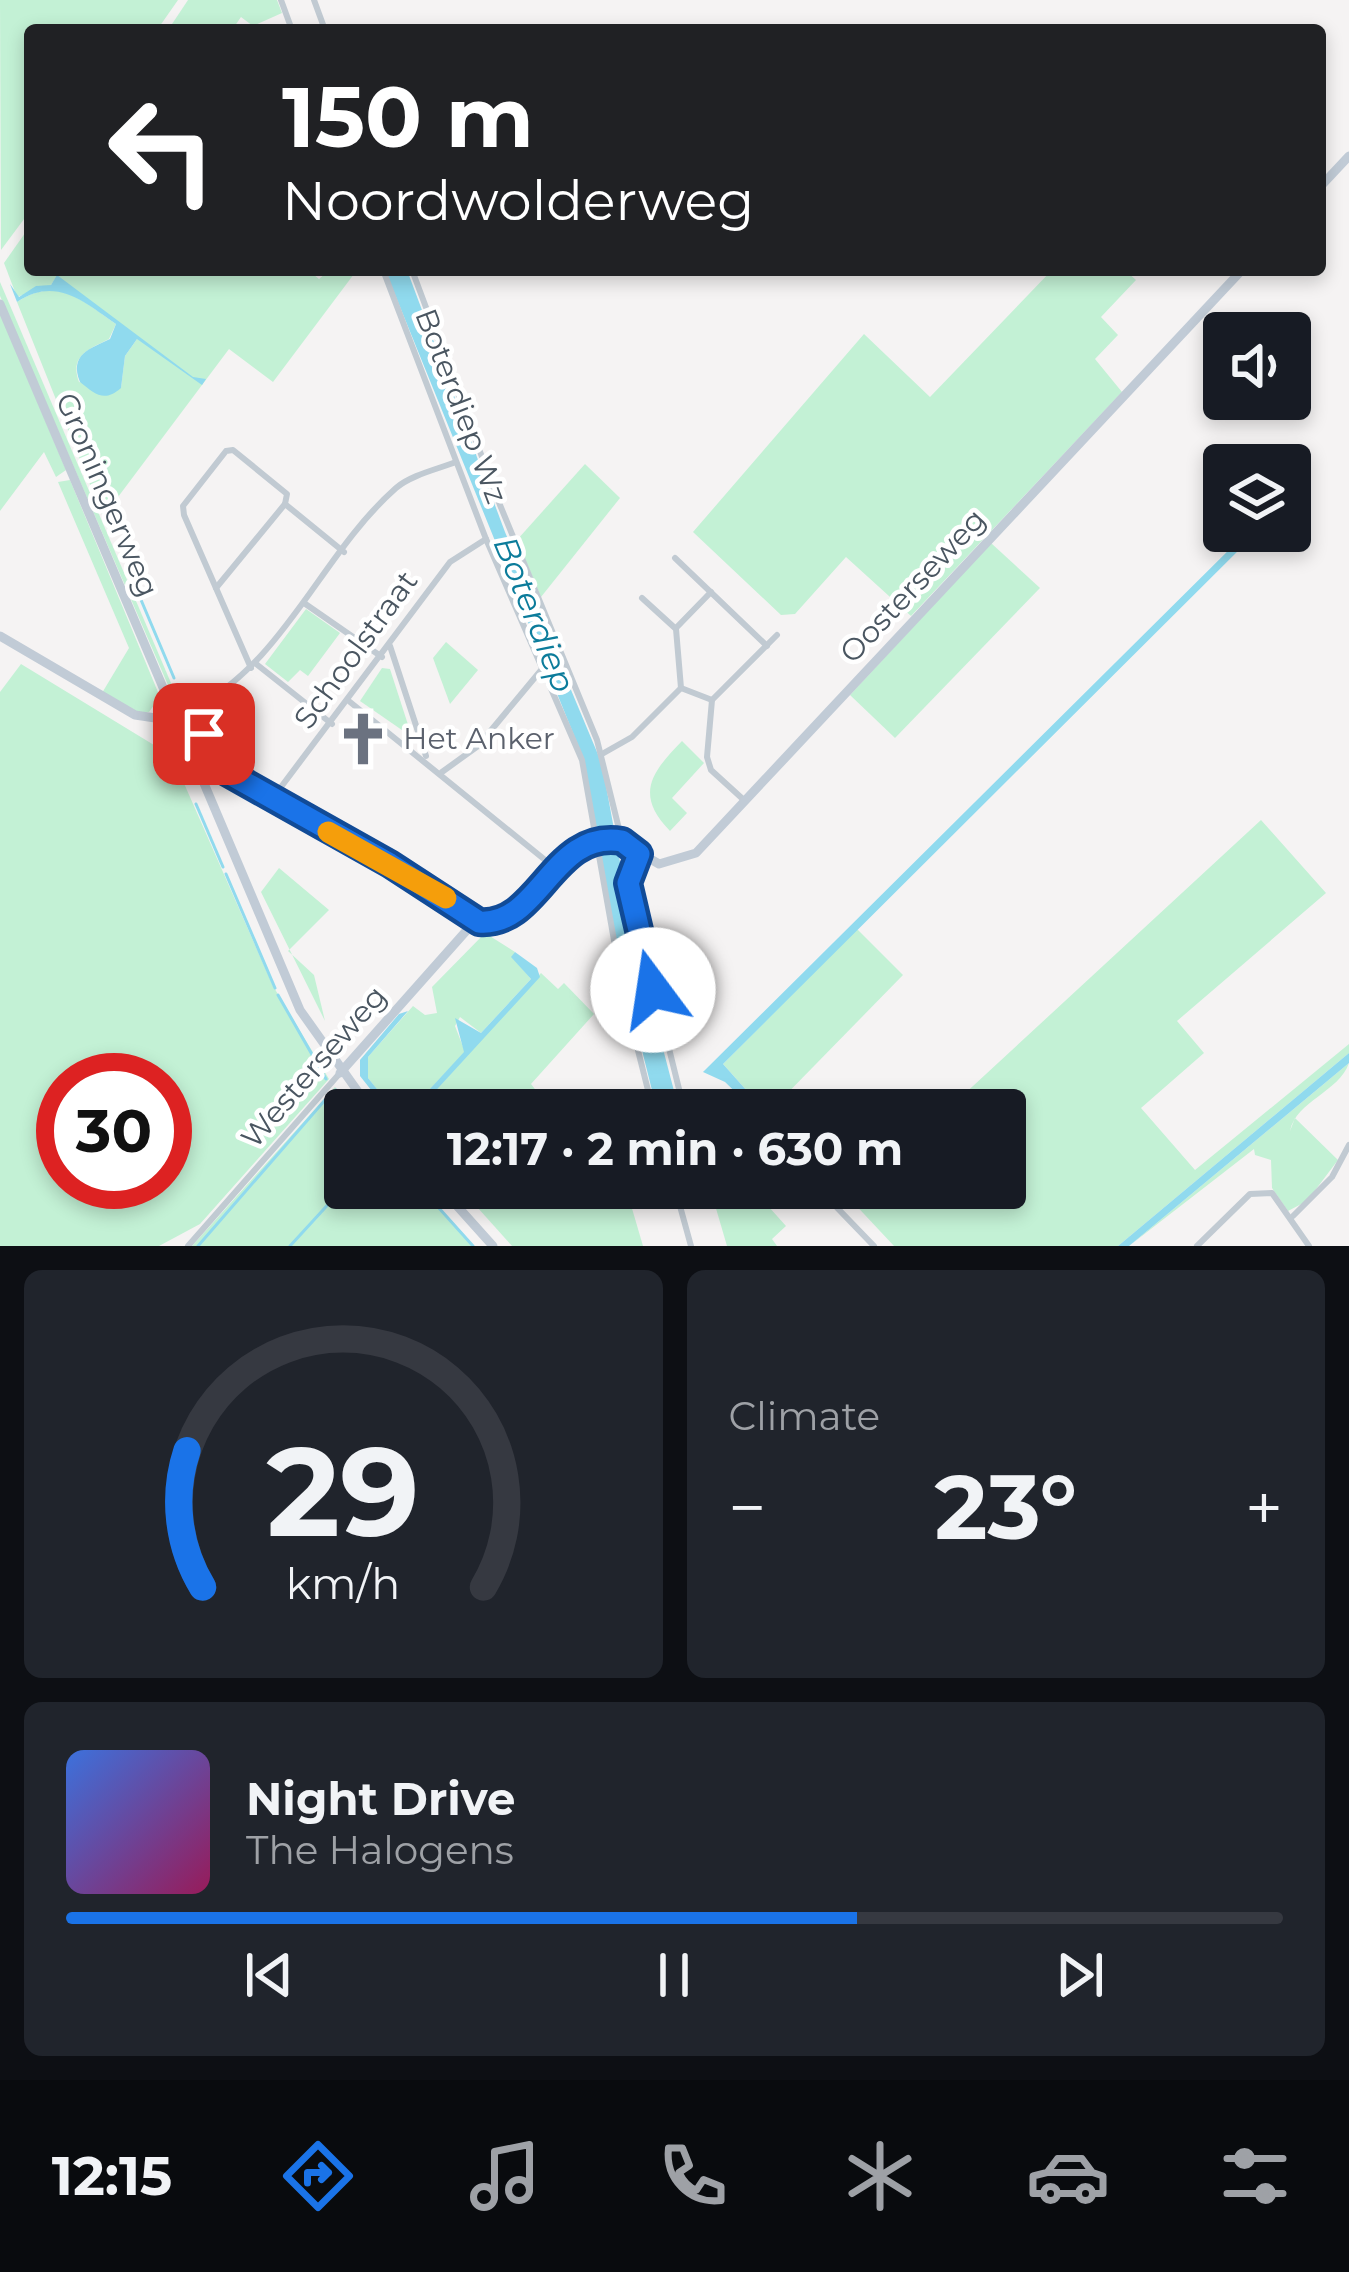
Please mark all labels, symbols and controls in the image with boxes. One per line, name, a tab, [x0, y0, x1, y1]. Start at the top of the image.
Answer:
text: 150 m	[282, 66, 534, 168]
icon: left	[84, 72, 240, 228]
text: Noordwolderweg	[282, 168, 754, 234]
street label: Boterdiep Wz	[407, 303, 516, 508]
map controls	[1203, 312, 1311, 552]
button: sound	[1203, 312, 1311, 420]
street label: Groningerweg	[48, 387, 167, 602]
button: layers	[1203, 444, 1311, 552]
street label: Oosterseweg	[832, 501, 993, 670]
water label: Boterdiep	[486, 530, 584, 698]
street label: Schoolstraat	[286, 563, 425, 736]
pin	[153, 683, 255, 785]
icon: arrive	[171, 701, 237, 767]
church icon: Het Anker	[334, 710, 392, 768]
place label: Het Anker	[403, 720, 555, 757]
position arrow	[590, 927, 716, 1053]
street label: Westerseweg	[233, 978, 394, 1155]
speed limit sign: 30	[36, 1053, 192, 1209]
text: 12:17 · 2 min · 630 m	[447, 1121, 903, 1176]
text: Climate	[729, 1392, 880, 1440]
text: 29	[267, 1415, 420, 1567]
text: 23°	[934, 1452, 1077, 1562]
text: −	[729, 1467, 766, 1548]
text: +	[1245, 1467, 1283, 1548]
text: km/h	[286, 1557, 400, 1610]
text: Night Drive	[246, 1771, 515, 1826]
text: The Halogens	[246, 1826, 514, 1874]
icon: previous	[236, 1942, 302, 2008]
icon: pause	[641, 1942, 707, 2008]
icon: next	[1047, 1942, 1113, 2008]
icon: directions	[276, 2134, 360, 2218]
icon: music	[463, 2134, 547, 2218]
icon: phone	[651, 2134, 735, 2218]
icon: climate	[838, 2134, 922, 2218]
icon: car	[1026, 2134, 1110, 2218]
icon: filters	[1213, 2134, 1297, 2218]
text: 12:15	[52, 2143, 172, 2209]

